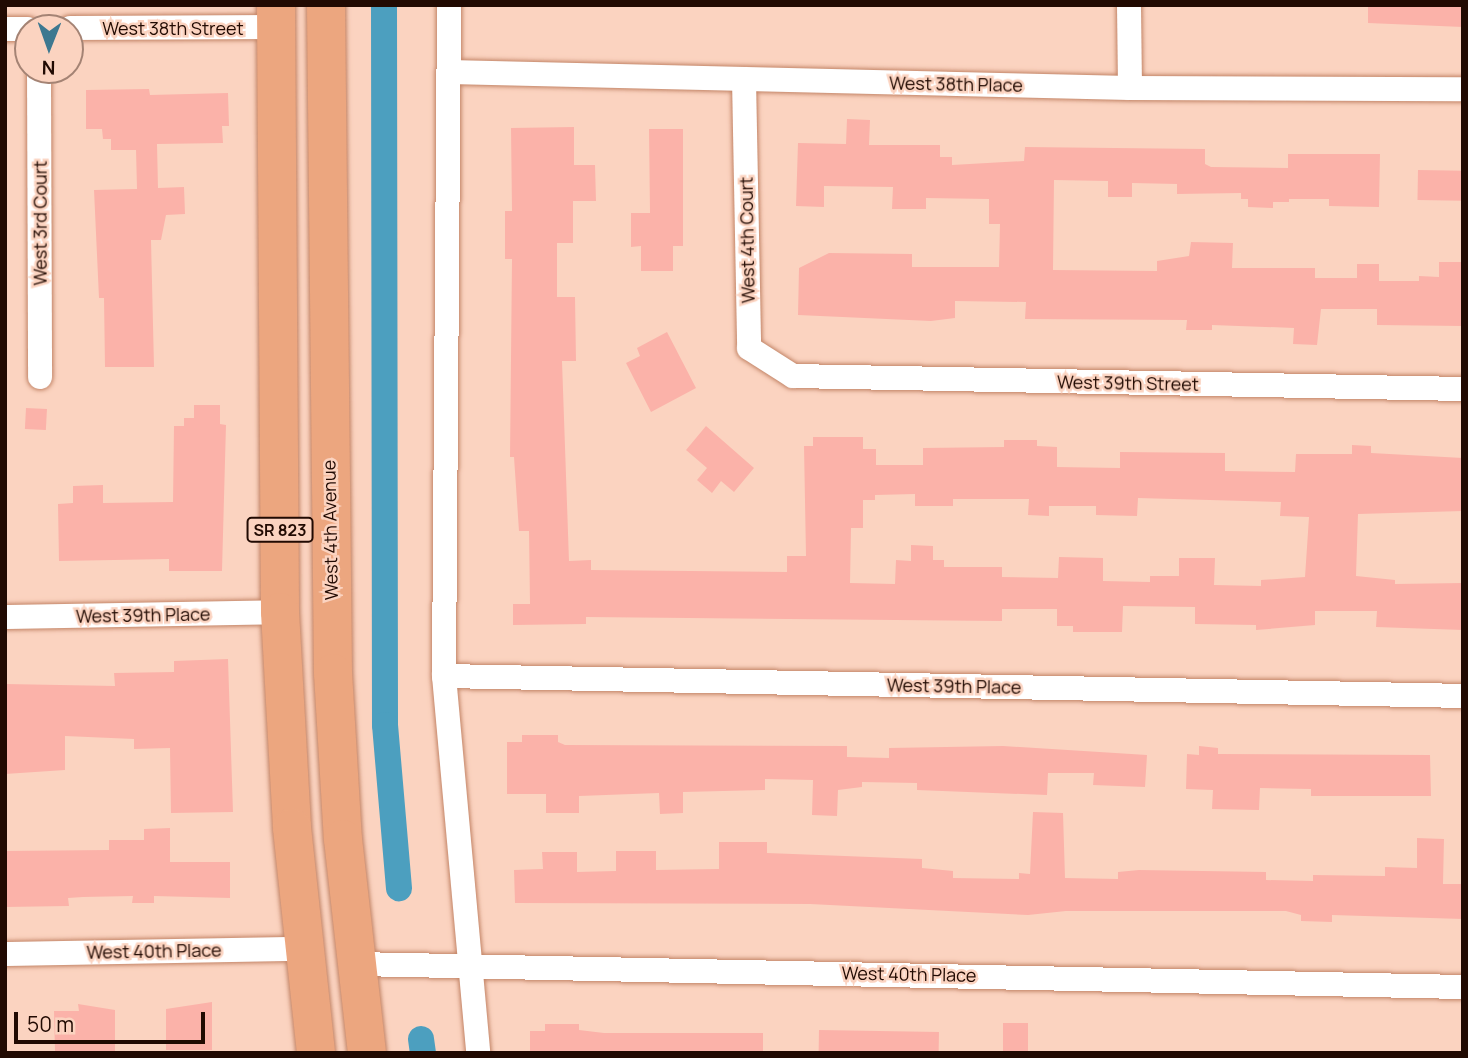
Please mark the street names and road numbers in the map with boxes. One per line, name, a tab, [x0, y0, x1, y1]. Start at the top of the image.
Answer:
street label: West 38th Street	[102, 17, 244, 39]
street label: West 38th Place	[889, 72, 1023, 96]
street label: West 3rd Court	[29, 161, 51, 285]
street label: West 4th Court	[735, 177, 759, 303]
street label: West 39th Street	[1057, 371, 1199, 395]
street label: West 4th Avenue	[318, 460, 342, 600]
road number: SR 823	[245, 517, 315, 542]
street label: West 39th Place	[76, 603, 210, 627]
street label: West 39th Place	[887, 674, 1021, 698]
street label: West 40th Place	[86, 939, 222, 963]
street label: West 40th Place	[841, 962, 977, 986]

